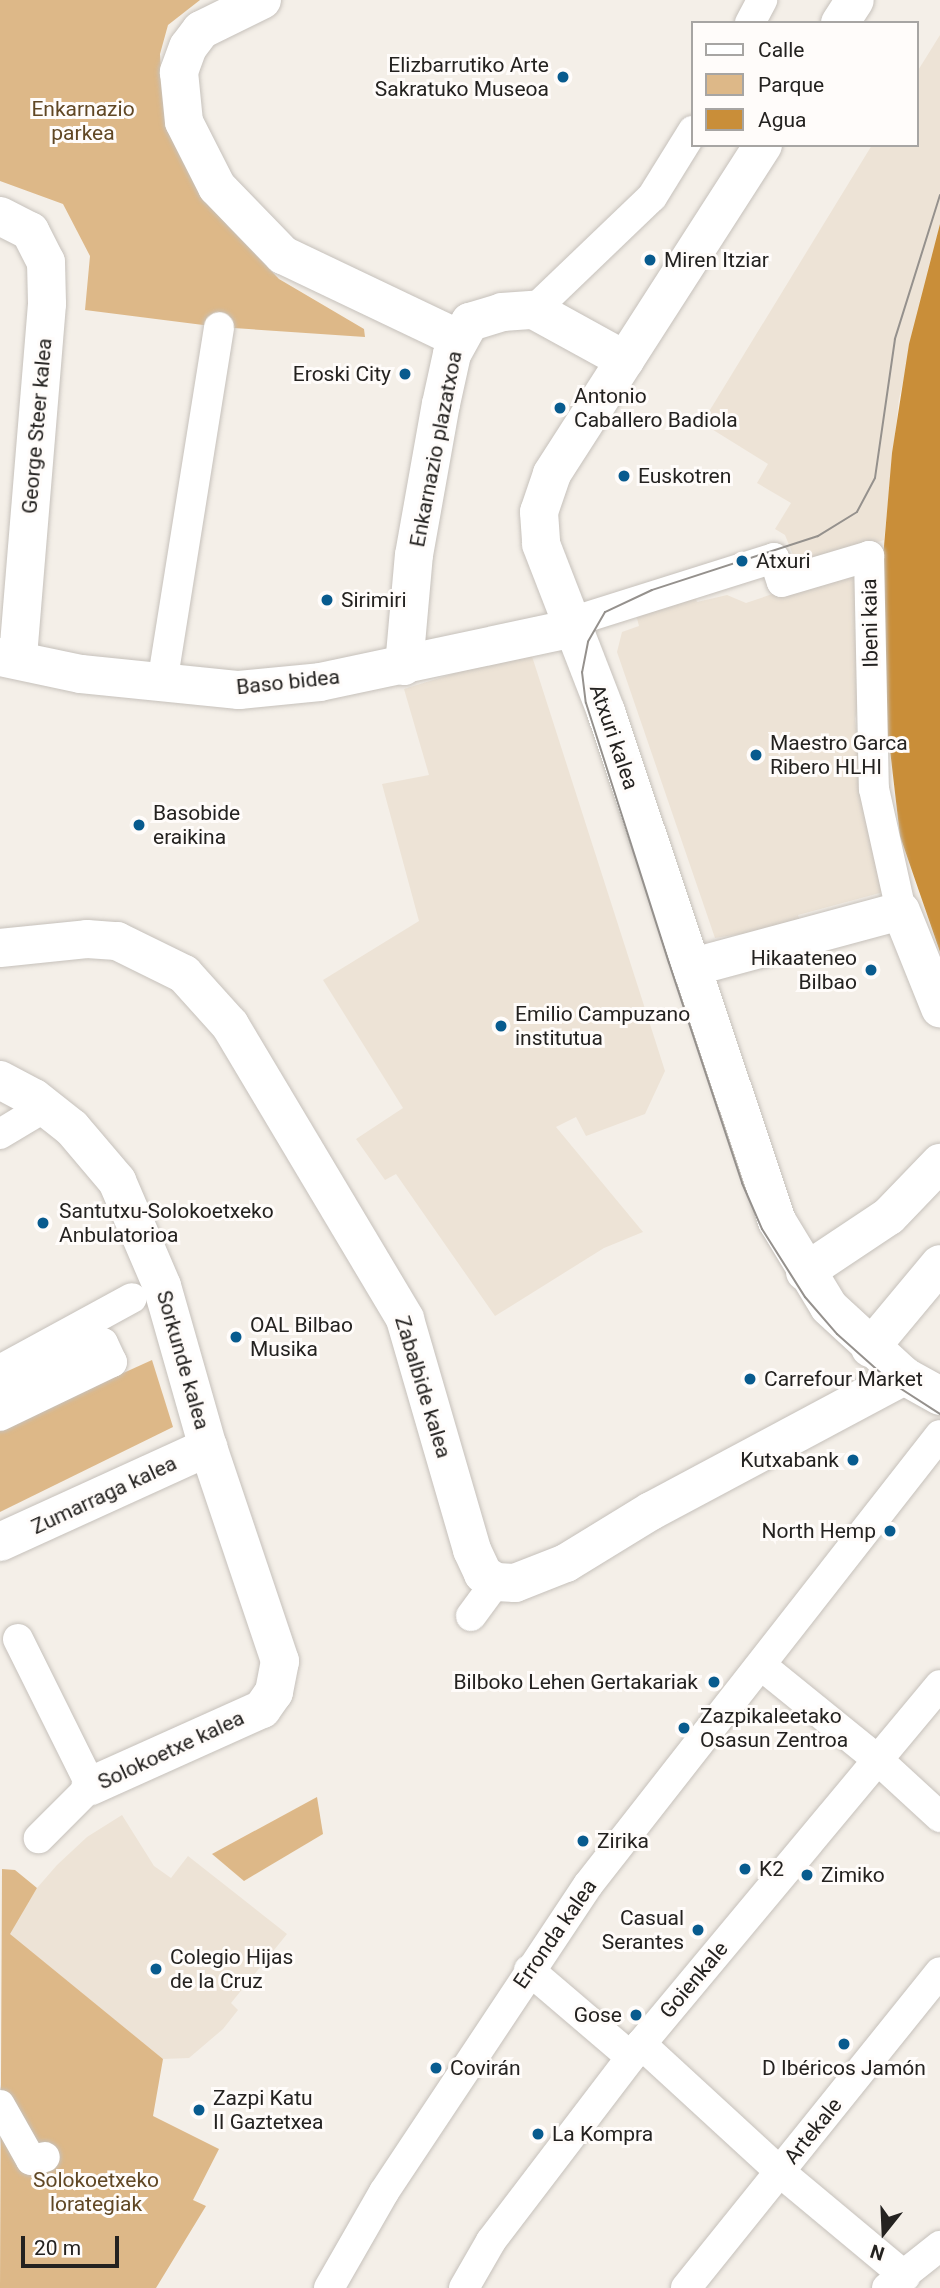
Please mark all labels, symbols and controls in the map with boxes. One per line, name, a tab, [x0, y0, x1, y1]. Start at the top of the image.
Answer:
legend	[692, 21, 919, 147]
text: Calle	[758, 38, 804, 62]
place label: Elizbarrutiko Arte Sakratuko Museoa	[375, 52, 549, 102]
marker: Elizbarrutiko Arte Sakratuko Museoa	[555, 69, 571, 85]
text: Parque	[758, 73, 824, 97]
park label: Enkarnazio parkea	[31, 96, 135, 146]
text: Agua	[758, 108, 807, 132]
place label: Miren Itziar	[664, 247, 769, 273]
marker: Miren Itziar	[642, 252, 658, 268]
street label: George Steer kalea	[17, 337, 57, 515]
street label: Enkarnazio plazatxoa	[405, 349, 467, 549]
place label: Eroski City	[293, 361, 391, 387]
marker: Eroski City	[397, 366, 413, 382]
place label: Antonio Caballero Badiola	[574, 383, 738, 433]
marker: Antonio Caballero Badiola	[552, 400, 568, 416]
place label: Euskotren	[638, 463, 731, 489]
marker: Euskotren	[616, 468, 632, 484]
place label: Atxuri	[756, 548, 811, 574]
marker: Atxuri	[734, 553, 750, 569]
street label: Ibeni kaia	[857, 578, 883, 668]
place label: Sirimiri	[341, 587, 407, 613]
marker: Sirimiri	[319, 592, 335, 608]
street label: Baso bidea	[235, 664, 341, 700]
street label: Atxuri kalea	[584, 681, 644, 793]
place label: Maestro Garca Ribero HLHI	[770, 730, 908, 780]
marker: Maestro Garca Ribero HLHI	[748, 747, 764, 763]
place label: Basobide eraikina	[153, 800, 240, 850]
marker: Basobide eraikina	[131, 817, 147, 833]
place label: Hikaateneo Bilbao	[751, 945, 857, 995]
marker: Hikaateneo Bilbao	[863, 962, 879, 978]
place label: Emilio Campuzano institutua	[515, 1001, 690, 1051]
marker: Emilio Campuzano institutua	[493, 1018, 509, 1034]
place label: Santutxu-Solokoetxeko Anbulatorioa	[59, 1198, 274, 1248]
marker: Santutxu-Solokoetxeko Anbulatorioa	[33, 1213, 53, 1233]
street label: Sorkunde kalea	[151, 1288, 215, 1432]
place label: OAL Bilbao Musika	[250, 1312, 353, 1362]
street label: Zabalbide kalea	[389, 1313, 457, 1461]
marker: OAL Bilbao Musika	[228, 1329, 244, 1345]
place label: Carrefour Market	[764, 1366, 923, 1392]
marker: Carrefour Market	[742, 1371, 758, 1387]
place label: Kutxabank	[740, 1447, 839, 1473]
street label: Zumarraga kalea	[27, 1450, 181, 1540]
marker: Kutxabank	[845, 1452, 861, 1468]
place label: North Hemp	[761, 1518, 876, 1544]
marker: North Hemp	[882, 1523, 898, 1539]
place label: Bilboko Lehen Gertakariak	[453, 1669, 698, 1695]
marker: Bilboko Lehen Gertakariak	[704, 1672, 724, 1692]
place label: Zazpikaleetako Osasun Zentroa	[700, 1703, 848, 1753]
street label: Solokoetxe kalea	[94, 1705, 248, 1795]
marker: Zazpikaleetako Osasun Zentroa	[674, 1718, 694, 1738]
place label: Zirika	[597, 1828, 649, 1854]
marker: Zirika	[575, 1833, 591, 1849]
place label: K2	[759, 1856, 784, 1882]
marker: K2	[737, 1861, 753, 1877]
place label: Zimiko	[821, 1862, 885, 1888]
marker: Zimiko	[799, 1867, 815, 1883]
street label: Erronda kalea	[508, 1874, 602, 1994]
place label: Casual Serantes	[602, 1905, 684, 1955]
marker: Casual Serantes	[690, 1922, 706, 1938]
street label: Goienkale	[655, 1936, 733, 2024]
place label: Colegio Hijas de la Cruz	[170, 1944, 293, 1994]
marker: Colegio Hijas de la Cruz	[148, 1961, 164, 1977]
place label: Gose	[574, 2002, 622, 2028]
marker: Gose	[628, 2007, 644, 2023]
marker: D Ibéricos Jamón	[836, 2036, 852, 2052]
place label: Covirán	[450, 2055, 520, 2081]
place label: D Ibéricos Jamón	[762, 2055, 926, 2081]
marker: Covirán	[428, 2060, 444, 2076]
place label: Zazpi Katu II Gaztetxea	[213, 2085, 323, 2135]
street label: Artekale	[779, 2093, 847, 2169]
marker: Zazpi Katu II Gaztetxea	[191, 2102, 207, 2118]
place label: La Kompra	[552, 2121, 653, 2147]
marker: La Kompra	[530, 2126, 546, 2142]
park label: Solokoetxeko lorategiak	[33, 2167, 159, 2217]
north arrow	[849, 2197, 919, 2267]
scale bar	[24, 2222, 122, 2266]
text: 20 m	[34, 2236, 81, 2260]
text: N	[867, 2239, 887, 2265]

